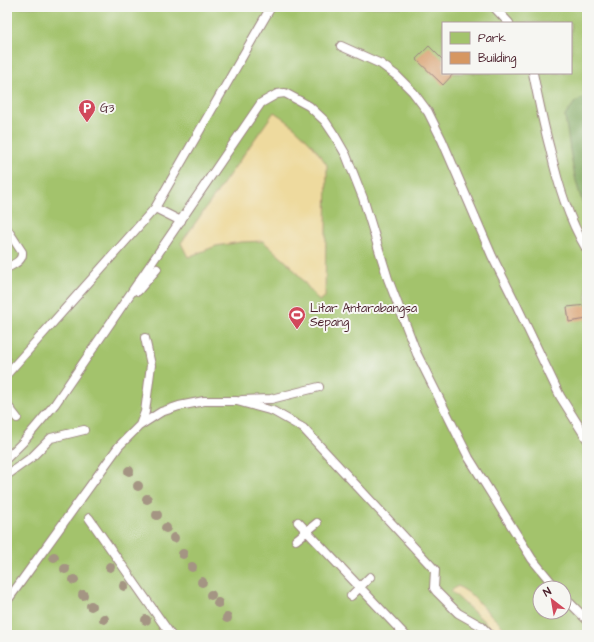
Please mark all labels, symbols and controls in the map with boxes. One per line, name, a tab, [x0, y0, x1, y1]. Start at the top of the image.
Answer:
legend	[442, 22, 572, 74]
text: Park	[478, 30, 506, 47]
text: Building	[478, 50, 516, 68]
parking icon: G3	[77, 98, 97, 123]
place label: G3	[100, 100, 114, 117]
place label: Litar Antarabangsa Sepang	[310, 300, 417, 332]
sports icon: Litar Antarabangsa Sepang	[287, 305, 307, 330]
north arrow	[532, 580, 572, 620]
text: N	[540, 584, 554, 600]

